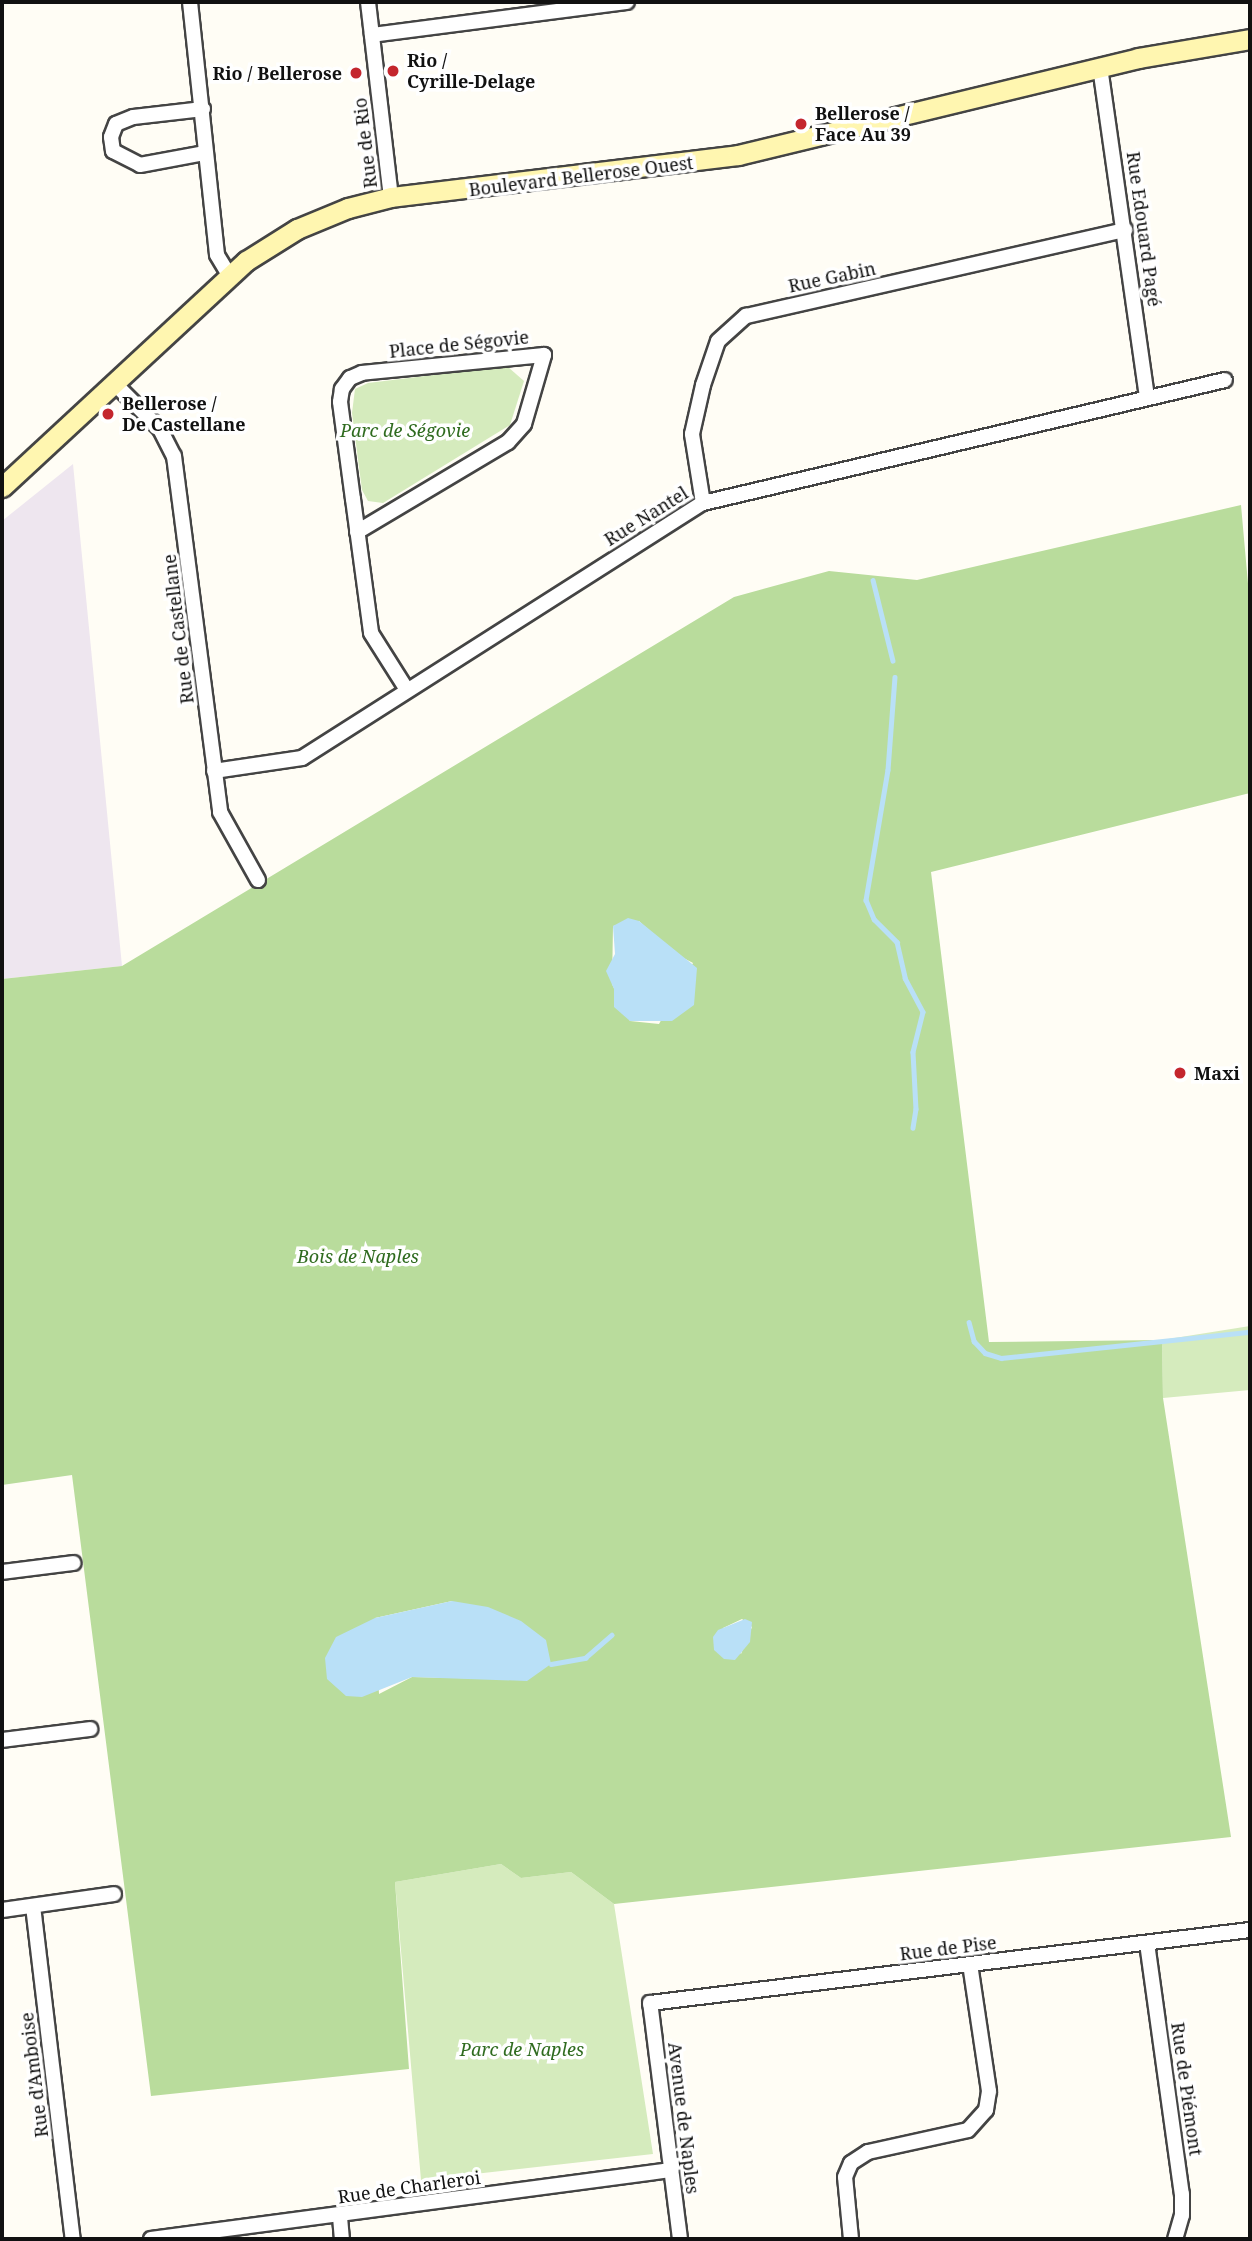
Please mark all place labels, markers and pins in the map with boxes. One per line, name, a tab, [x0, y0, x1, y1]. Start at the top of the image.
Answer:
place label: Rio / Cyrille-Delage	[407, 50, 535, 92]
place label: Rio / Bellerose	[212, 62, 342, 84]
marker: Rio / Cyrille-Delage	[385, 63, 401, 79]
marker: Rio / Bellerose	[348, 65, 364, 81]
place label: Bellerose / Face Au 39	[815, 103, 911, 146]
marker: Bellerose / Face Au 39	[793, 116, 809, 132]
place label: Bellerose / De Castellane	[122, 393, 246, 436]
marker: Bellerose / De Castellane	[100, 406, 116, 422]
place label: Maxi	[1194, 1062, 1240, 1084]
marker: Maxi	[1172, 1065, 1188, 1081]

